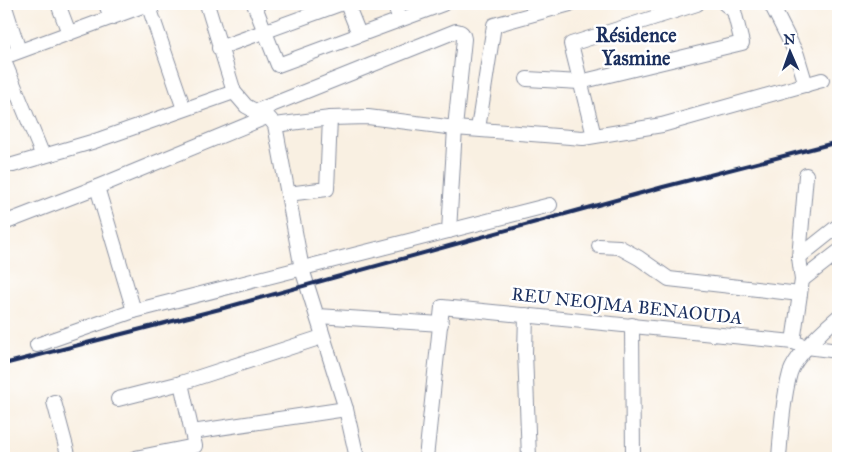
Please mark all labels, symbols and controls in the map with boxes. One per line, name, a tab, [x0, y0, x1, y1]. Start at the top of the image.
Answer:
district label: Résidence Yasmine	[596, 23, 677, 70]
north arrow	[764, 28, 814, 78]
text: N	[783, 31, 796, 48]
street label: REU NEOJMA BENAOUDA	[510, 283, 744, 330]

